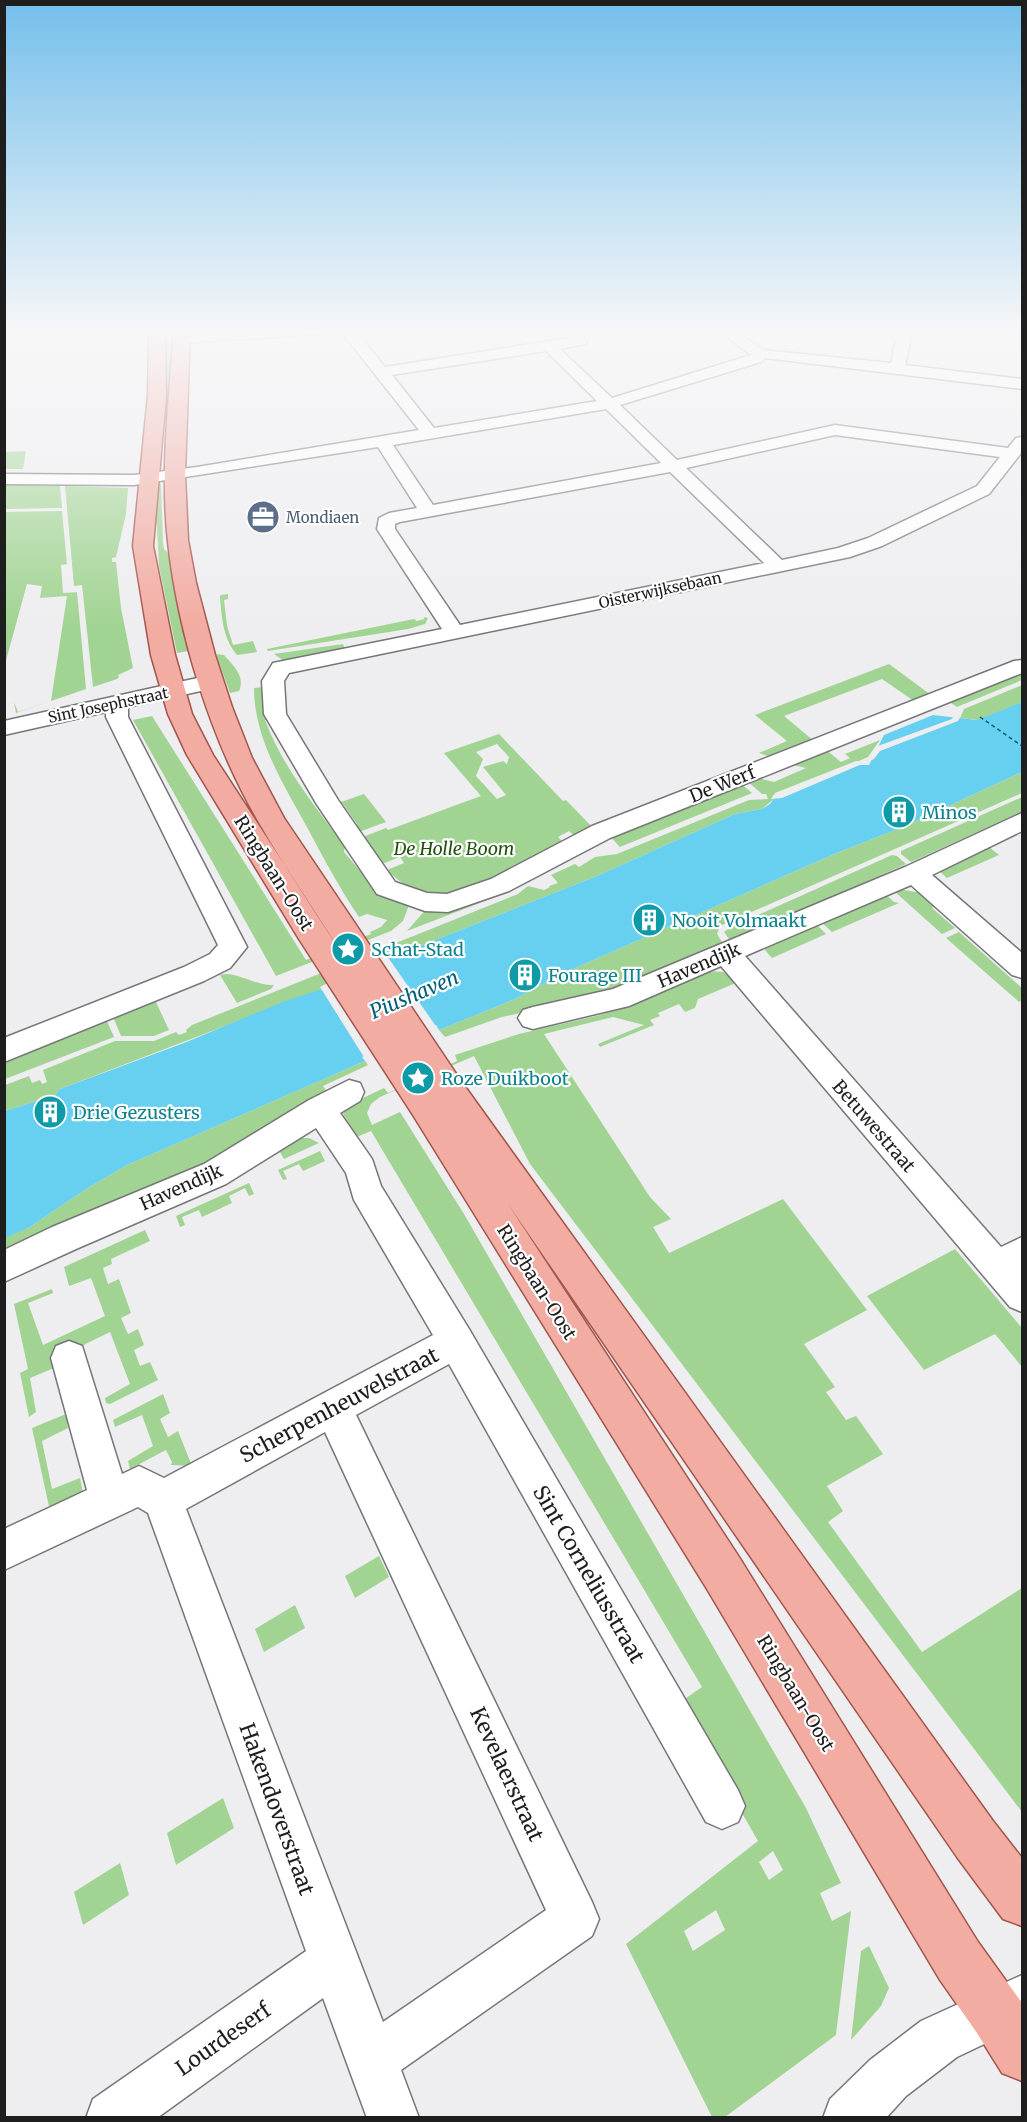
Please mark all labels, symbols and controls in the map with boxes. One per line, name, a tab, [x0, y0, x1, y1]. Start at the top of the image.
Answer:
office icon: Mondiaen	[245, 499, 281, 535]
place label: Mondiaen	[286, 508, 359, 527]
street label: Oisterwijksebaan	[597, 568, 723, 612]
street label: Sint Josephstraat	[46, 683, 170, 727]
street label: De Werf	[686, 760, 759, 808]
building icon: Minos	[881, 794, 917, 830]
place label: Minos	[922, 801, 977, 824]
street label: Ringbaan-Oost	[229, 811, 319, 935]
park label: De Holle Boom	[393, 837, 514, 860]
building icon: Nooit Volmaakt	[631, 902, 667, 938]
place label: Nooit Volmaakt	[672, 909, 807, 932]
place icon: Schat-Stad	[330, 931, 366, 967]
street label: Havendijk	[654, 937, 745, 993]
place label: Schat-Stad	[371, 938, 464, 961]
building icon: Fourage III	[507, 957, 543, 993]
water label: Piushaven	[366, 964, 462, 1024]
place label: Fourage III	[548, 964, 642, 987]
place icon: Roze Duikboot	[400, 1060, 436, 1096]
place label: Roze Duikboot	[441, 1067, 569, 1090]
street label: Betuwestraat	[828, 1075, 920, 1177]
building icon: Drie Gezusters	[32, 1094, 68, 1130]
place label: Drie Gezusters	[73, 1101, 200, 1124]
street label: Havendijk	[136, 1158, 226, 1215]
street label: Ringbaan-Oost	[492, 1220, 582, 1344]
street label: Scherpenheuvelstraat	[235, 1341, 443, 1469]
street label: Sint Corneliusstraat	[527, 1480, 651, 1668]
street label: Ringbaan-Oost	[752, 1631, 840, 1755]
street label: Kevelaerstraat	[464, 1703, 550, 1845]
street label: Hakendoverstraat	[233, 1719, 321, 1899]
street label: Lourdeserf	[170, 1996, 277, 2082]

